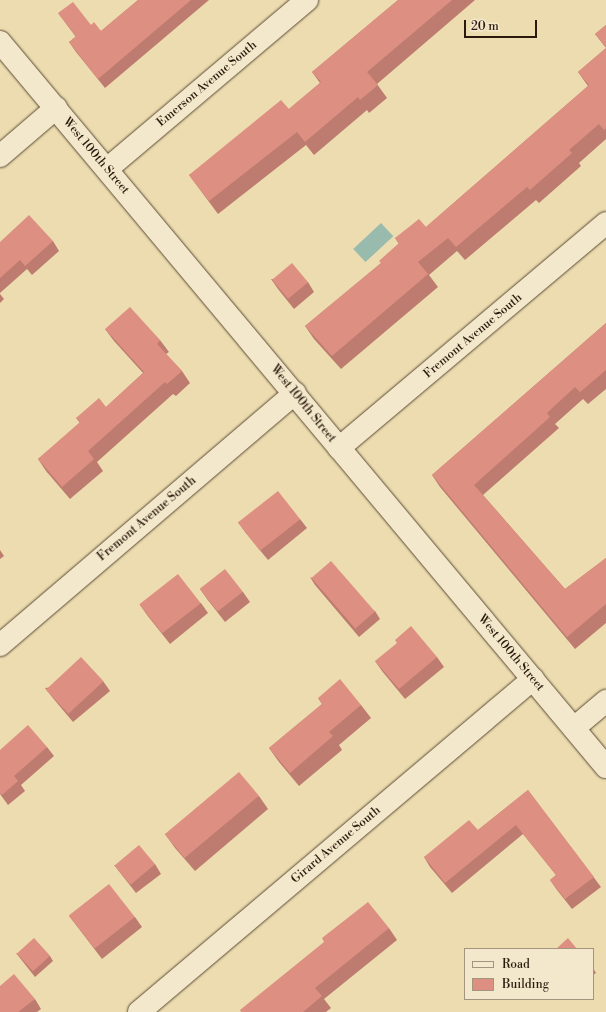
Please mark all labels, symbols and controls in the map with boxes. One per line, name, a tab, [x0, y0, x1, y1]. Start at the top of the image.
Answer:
scale bar	[466, 12, 539, 38]
text: 20 m	[471, 19, 499, 34]
street label: Emerson Avenue South	[154, 38, 260, 130]
street label: West 100th Street	[60, 115, 132, 197]
street label: Fremont Avenue South	[421, 291, 525, 381]
street label: West 100th Street	[267, 362, 339, 446]
street label: Fremont Avenue South	[95, 474, 199, 564]
street label: West 100th Street	[475, 612, 547, 694]
street label: Girard Avenue South	[288, 803, 384, 887]
legend	[464, 948, 594, 1000]
text: Road	[502, 957, 530, 972]
text: Building	[502, 977, 549, 992]

